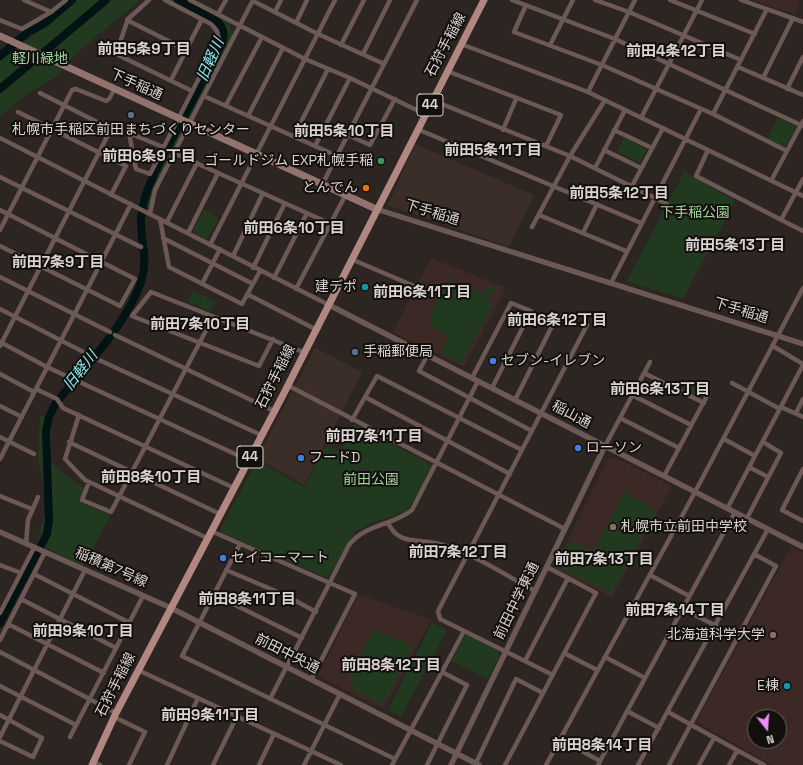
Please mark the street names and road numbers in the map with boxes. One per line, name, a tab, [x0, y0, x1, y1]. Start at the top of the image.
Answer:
street label: 石狩手稲線	[422, 10, 470, 80]
street label: 下手稲通	[107, 66, 165, 104]
road number: 44	[417, 94, 443, 116]
street label: 下手稲通	[403, 197, 461, 229]
street label: 下手稲通	[712, 295, 770, 327]
street label: 石狩手稲線	[253, 342, 299, 412]
street label: 稲山通	[549, 398, 593, 432]
road number: 44	[237, 446, 263, 468]
street label: 稲積第7号線	[72, 544, 150, 592]
street label: 前田中学東通	[491, 560, 543, 642]
street label: 前田中央通	[252, 631, 322, 677]
street label: 石狩手稲線	[93, 650, 139, 720]

